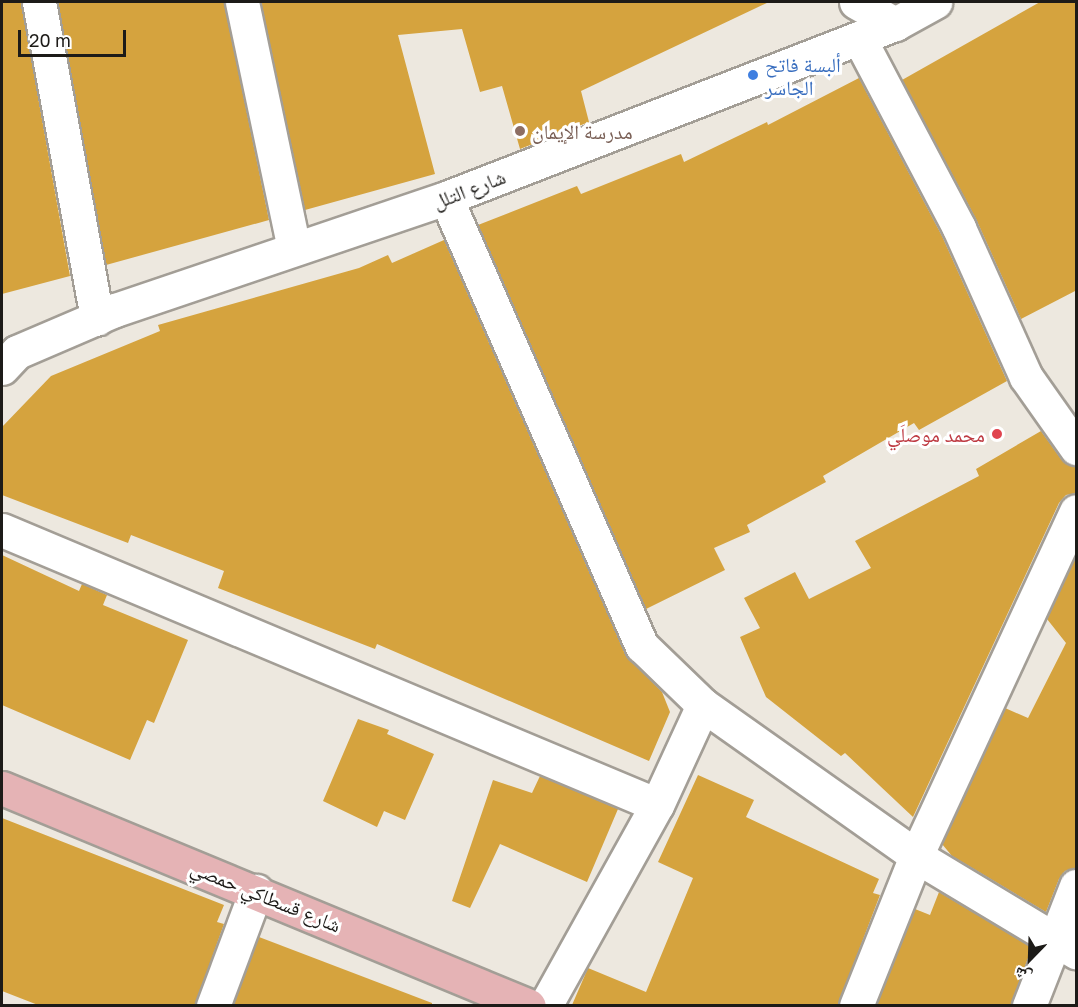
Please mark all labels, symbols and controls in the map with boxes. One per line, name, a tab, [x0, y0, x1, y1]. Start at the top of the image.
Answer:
scale bar	[21, 18, 129, 56]
text: 20 m	[29, 29, 71, 51]
place label: ألبسة فاتح الجاسر	[765, 52, 841, 99]
marker: ألبسة فاتح الجاسر	[746, 68, 760, 82]
place label: مدرسة الإيمان	[532, 119, 633, 143]
marker: مدرسة الإيمان	[513, 124, 527, 138]
street label: شارع التلل	[429, 164, 509, 214]
place label: محمد موصلَي	[887, 422, 985, 446]
marker: محمد موصلَي	[990, 427, 1004, 441]
street label: شارع قسطاكي حمصي	[187, 855, 345, 937]
north arrow	[1000, 929, 1060, 989]
text: ش	[1011, 963, 1035, 988]

